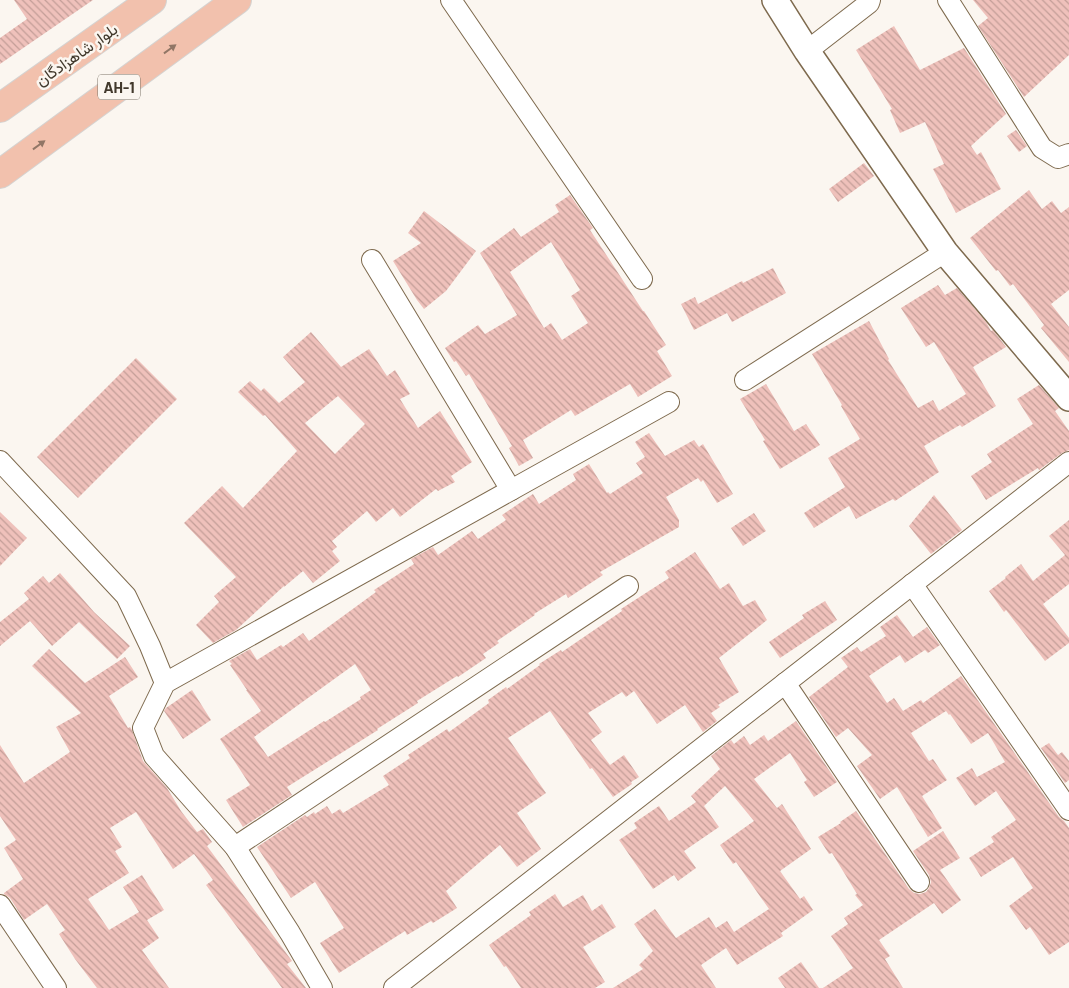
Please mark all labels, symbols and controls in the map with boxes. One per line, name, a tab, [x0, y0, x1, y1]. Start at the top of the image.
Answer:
street label: بلوار شاهزادگان	[31, 19, 122, 91]
one-way arrow	[163, 44, 177, 54]
road number: AH-1	[98, 74, 140, 100]
one-way arrow	[32, 140, 45, 151]

